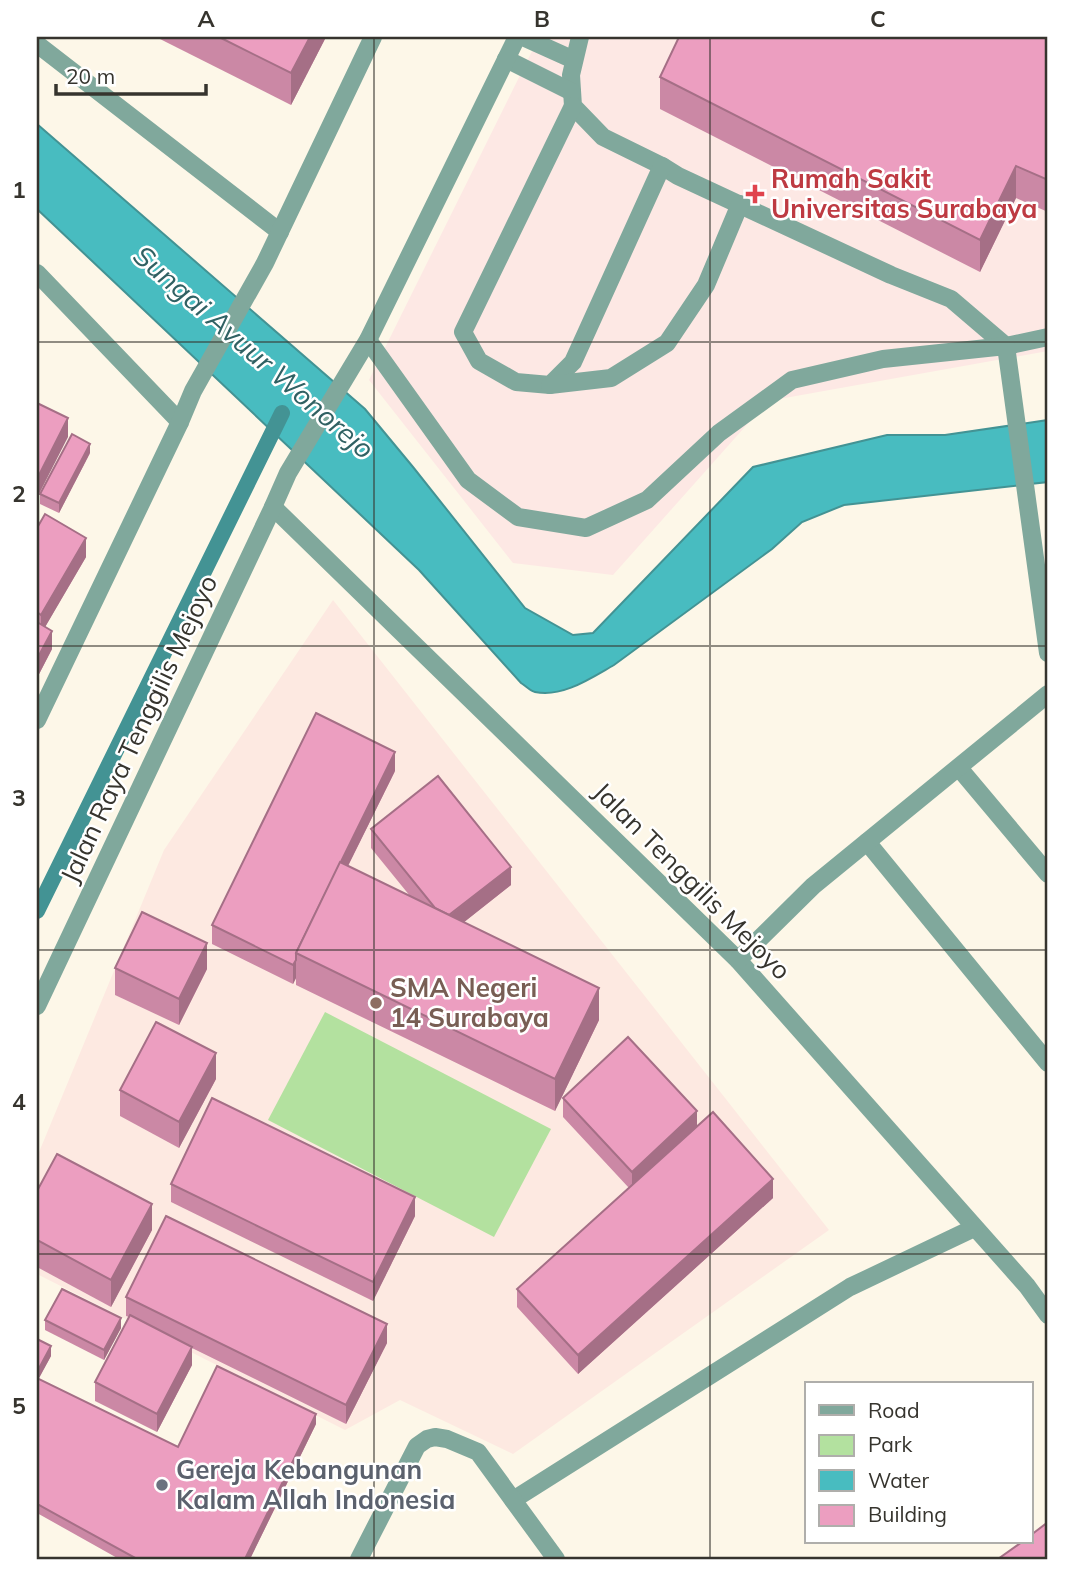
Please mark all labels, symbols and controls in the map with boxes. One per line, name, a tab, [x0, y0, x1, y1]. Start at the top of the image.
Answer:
text: A	[197, 4, 215, 33]
text: B	[534, 4, 550, 33]
text: C	[870, 4, 886, 33]
scale bar	[56, 52, 206, 96]
text: 20 m	[66, 63, 115, 89]
place label: Rumah Sakit Universitas Surabaya	[771, 162, 1037, 225]
text: 1	[12, 175, 26, 204]
marker: Rumah Sakit Universitas Surabaya	[745, 184, 765, 204]
water label: Sungai Avuur Wonorejo	[127, 237, 382, 466]
text: 2	[12, 479, 26, 508]
street label: Jalan Raya Tenggilis Mejoyo	[53, 570, 224, 888]
street label: Jalan Tenggilis Mejoyo	[586, 775, 798, 987]
text: 3	[12, 783, 26, 812]
place label: SMA Negeri 14 Surabaya	[390, 971, 549, 1034]
marker: SMA Negeri 14 Surabaya	[368, 995, 384, 1011]
text: 4	[12, 1087, 26, 1116]
legend	[805, 1382, 1032, 1544]
text: 5	[12, 1391, 26, 1420]
text: Road	[868, 1397, 919, 1423]
text: Park	[868, 1431, 912, 1457]
place label: Gereja Kebangunan Kalam Allah Indonesia	[176, 1453, 455, 1516]
text: Water	[868, 1467, 929, 1493]
marker: Gereja Kebangunan Kalam Allah Indonesia	[154, 1477, 170, 1493]
text: Building	[868, 1501, 947, 1527]

